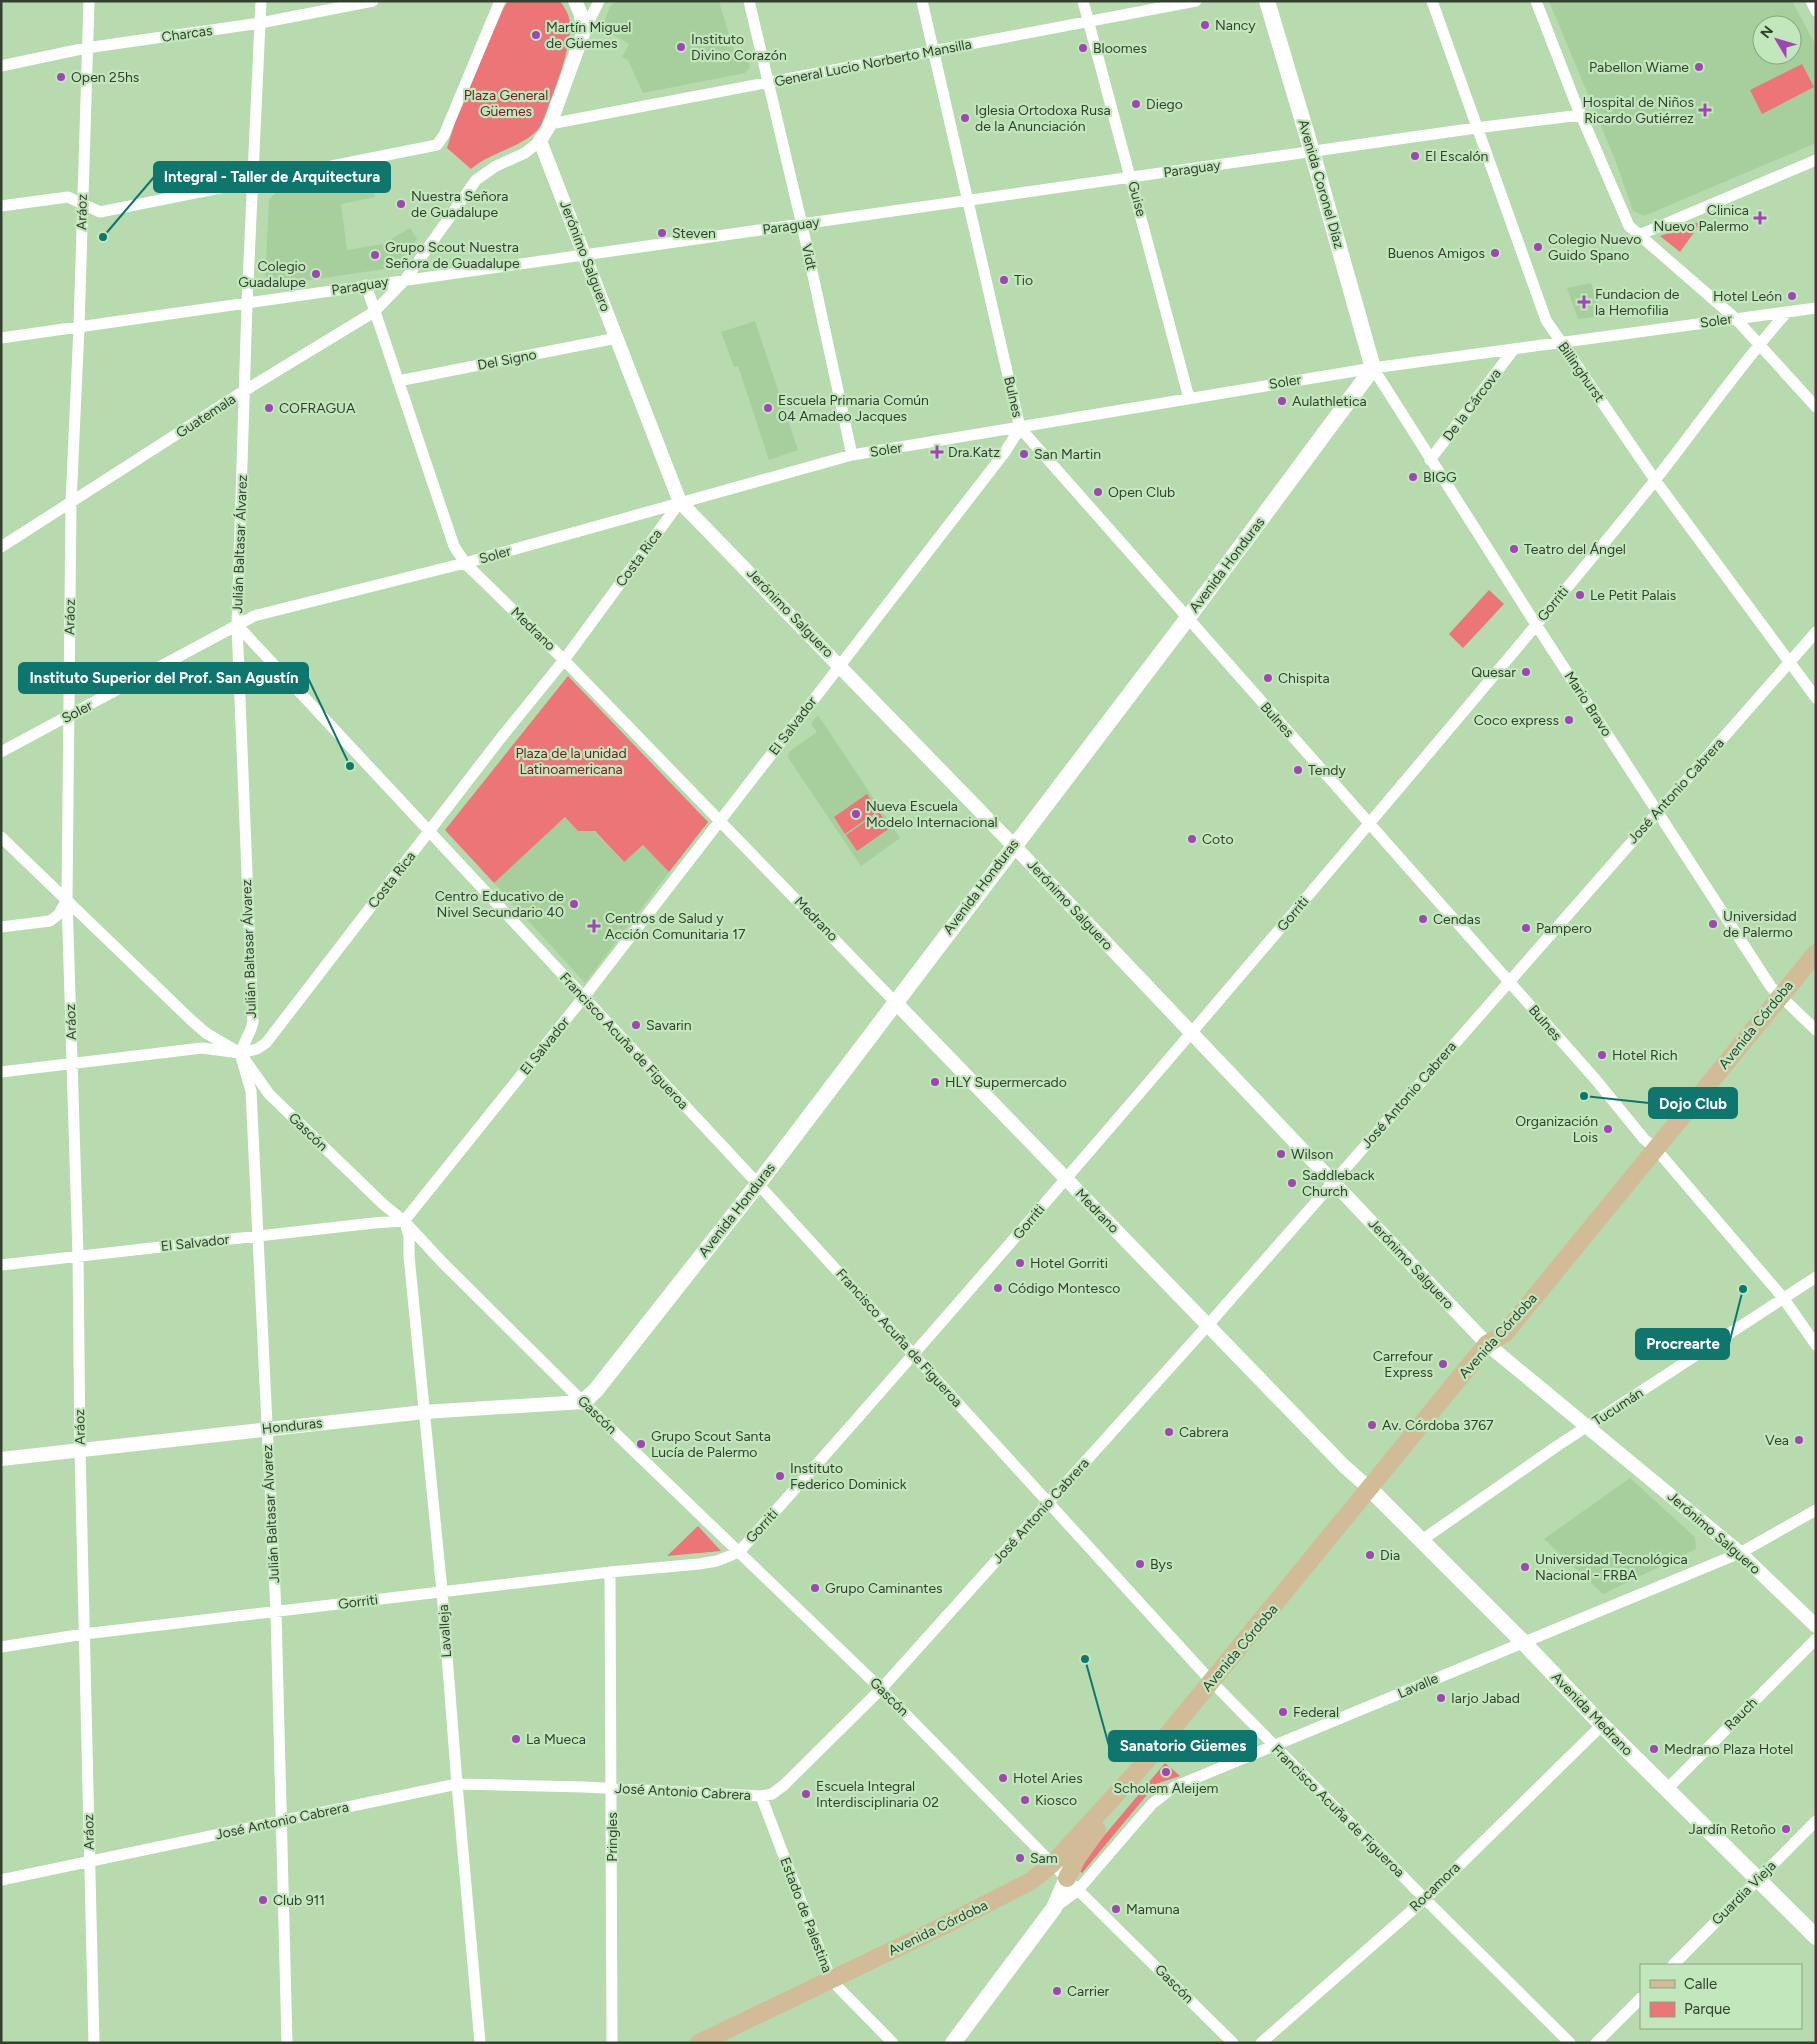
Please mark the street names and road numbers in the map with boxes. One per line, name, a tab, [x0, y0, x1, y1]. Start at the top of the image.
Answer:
street label: Charcas	[161, 22, 213, 46]
street label: General Lucio Norberto Mansilla	[773, 36, 973, 90]
street label: Avenida Coronel Díaz	[1294, 117, 1348, 251]
street label: Paraguay	[1162, 157, 1222, 181]
street label: Guise	[1124, 179, 1150, 219]
street label: Aráoz	[73, 194, 91, 230]
street label: Jerónimo Salguero	[556, 198, 614, 314]
street label: Paraguay	[761, 214, 821, 238]
street label: Vidt	[798, 242, 820, 272]
street label: Paraguay	[330, 273, 390, 299]
street label: Soler	[1699, 310, 1733, 332]
street label: Billinghurst	[1554, 339, 1608, 405]
street label: Del Signo	[476, 346, 538, 374]
street label: De la Cárcova	[1439, 365, 1505, 445]
street label: Soler	[1268, 371, 1302, 393]
street label: Bulnes	[1000, 375, 1026, 419]
street label: Guatemala	[173, 390, 239, 442]
street label: Soler	[869, 439, 903, 461]
street label: Julián Baltasar Álvarez	[229, 474, 251, 614]
street label: Avenida Honduras	[1186, 514, 1268, 616]
street label: Costa Rica	[612, 526, 666, 590]
street label: Soler	[477, 542, 513, 568]
street label: Jerónimo Salguero	[743, 565, 837, 661]
street label: Gorriti	[1534, 583, 1572, 625]
street label: Aráoz	[61, 599, 79, 635]
street label: Medrano	[507, 604, 559, 654]
street label: Mario Bravo	[1561, 668, 1615, 740]
street label: El Salvador	[765, 693, 821, 759]
street label: Soler	[59, 697, 95, 727]
street label: Bulnes	[1257, 699, 1297, 741]
street label: José Antonio Cabrera	[1624, 735, 1728, 847]
street label: Avenida Honduras	[940, 836, 1022, 938]
street label: Costa Rica	[365, 848, 419, 912]
street label: Jerónimo Salguero	[1024, 856, 1116, 954]
street label: Julián Baltasar Álvarez	[238, 879, 260, 1019]
street label: Medrano	[791, 893, 841, 945]
street label: Gorriti	[1274, 893, 1312, 935]
street label: Francisco Acuña de Figueroa	[556, 969, 692, 1113]
street label: Avenida Córdoba	[1715, 977, 1797, 1073]
street label: Bulnes	[1525, 1002, 1565, 1044]
street label: Aráoz	[62, 1003, 80, 1040]
street label: El Salvador	[517, 1014, 573, 1078]
street label: José Antonio Cabrera	[1358, 1038, 1460, 1152]
street label: Gascón	[285, 1109, 331, 1155]
street label: Avenida Honduras	[695, 1160, 779, 1260]
street label: Medrano	[1072, 1185, 1122, 1237]
street label: Gorriti	[1010, 1201, 1048, 1243]
street label: Jerónimo Salguero	[1365, 1215, 1457, 1313]
street label: El Salvador	[160, 1231, 230, 1255]
street label: Francisco Acuña de Figueroa	[832, 1265, 966, 1411]
street label: Avenida Córdoba	[1455, 1290, 1541, 1382]
street label: Tucumán	[1589, 1384, 1647, 1430]
street label: Gascón	[574, 1392, 620, 1438]
street label: Aráoz	[71, 1409, 89, 1445]
street label: Honduras	[261, 1414, 323, 1438]
street label: Julián Baltasar Álvarez	[259, 1444, 283, 1584]
street label: José Antonio Cabrera	[989, 1455, 1093, 1567]
street label: Jerónimo Salguero	[1664, 1488, 1764, 1578]
street label: Gorriti	[742, 1505, 782, 1547]
street label: Gorriti	[337, 1591, 379, 1613]
street label: Avenida Córdoba	[1199, 1601, 1281, 1695]
street label: Lavalleja	[435, 1604, 455, 1658]
street label: Avenida Medrano	[1548, 1669, 1636, 1759]
street label: Lavalle	[1395, 1670, 1441, 1702]
street label: Gascón	[866, 1674, 912, 1720]
street label: Rauch	[1721, 1694, 1761, 1734]
street label: Francisco Acuña de Figueroa	[1268, 1741, 1408, 1881]
street label: José Antonio Cabrera	[615, 1780, 751, 1804]
street label: José Antonio Cabrera	[214, 1799, 350, 1843]
street label: Pringles	[604, 1812, 621, 1862]
street label: Aráoz	[80, 1814, 98, 1850]
street label: Estado de Palestina	[776, 1855, 836, 1975]
street label: Guardia Vieja	[1708, 1857, 1780, 1929]
street label: Rocamora	[1406, 1859, 1464, 1915]
street label: Avenida Córdoba	[885, 1897, 991, 1959]
street label: Gascón	[1151, 1961, 1197, 2007]

